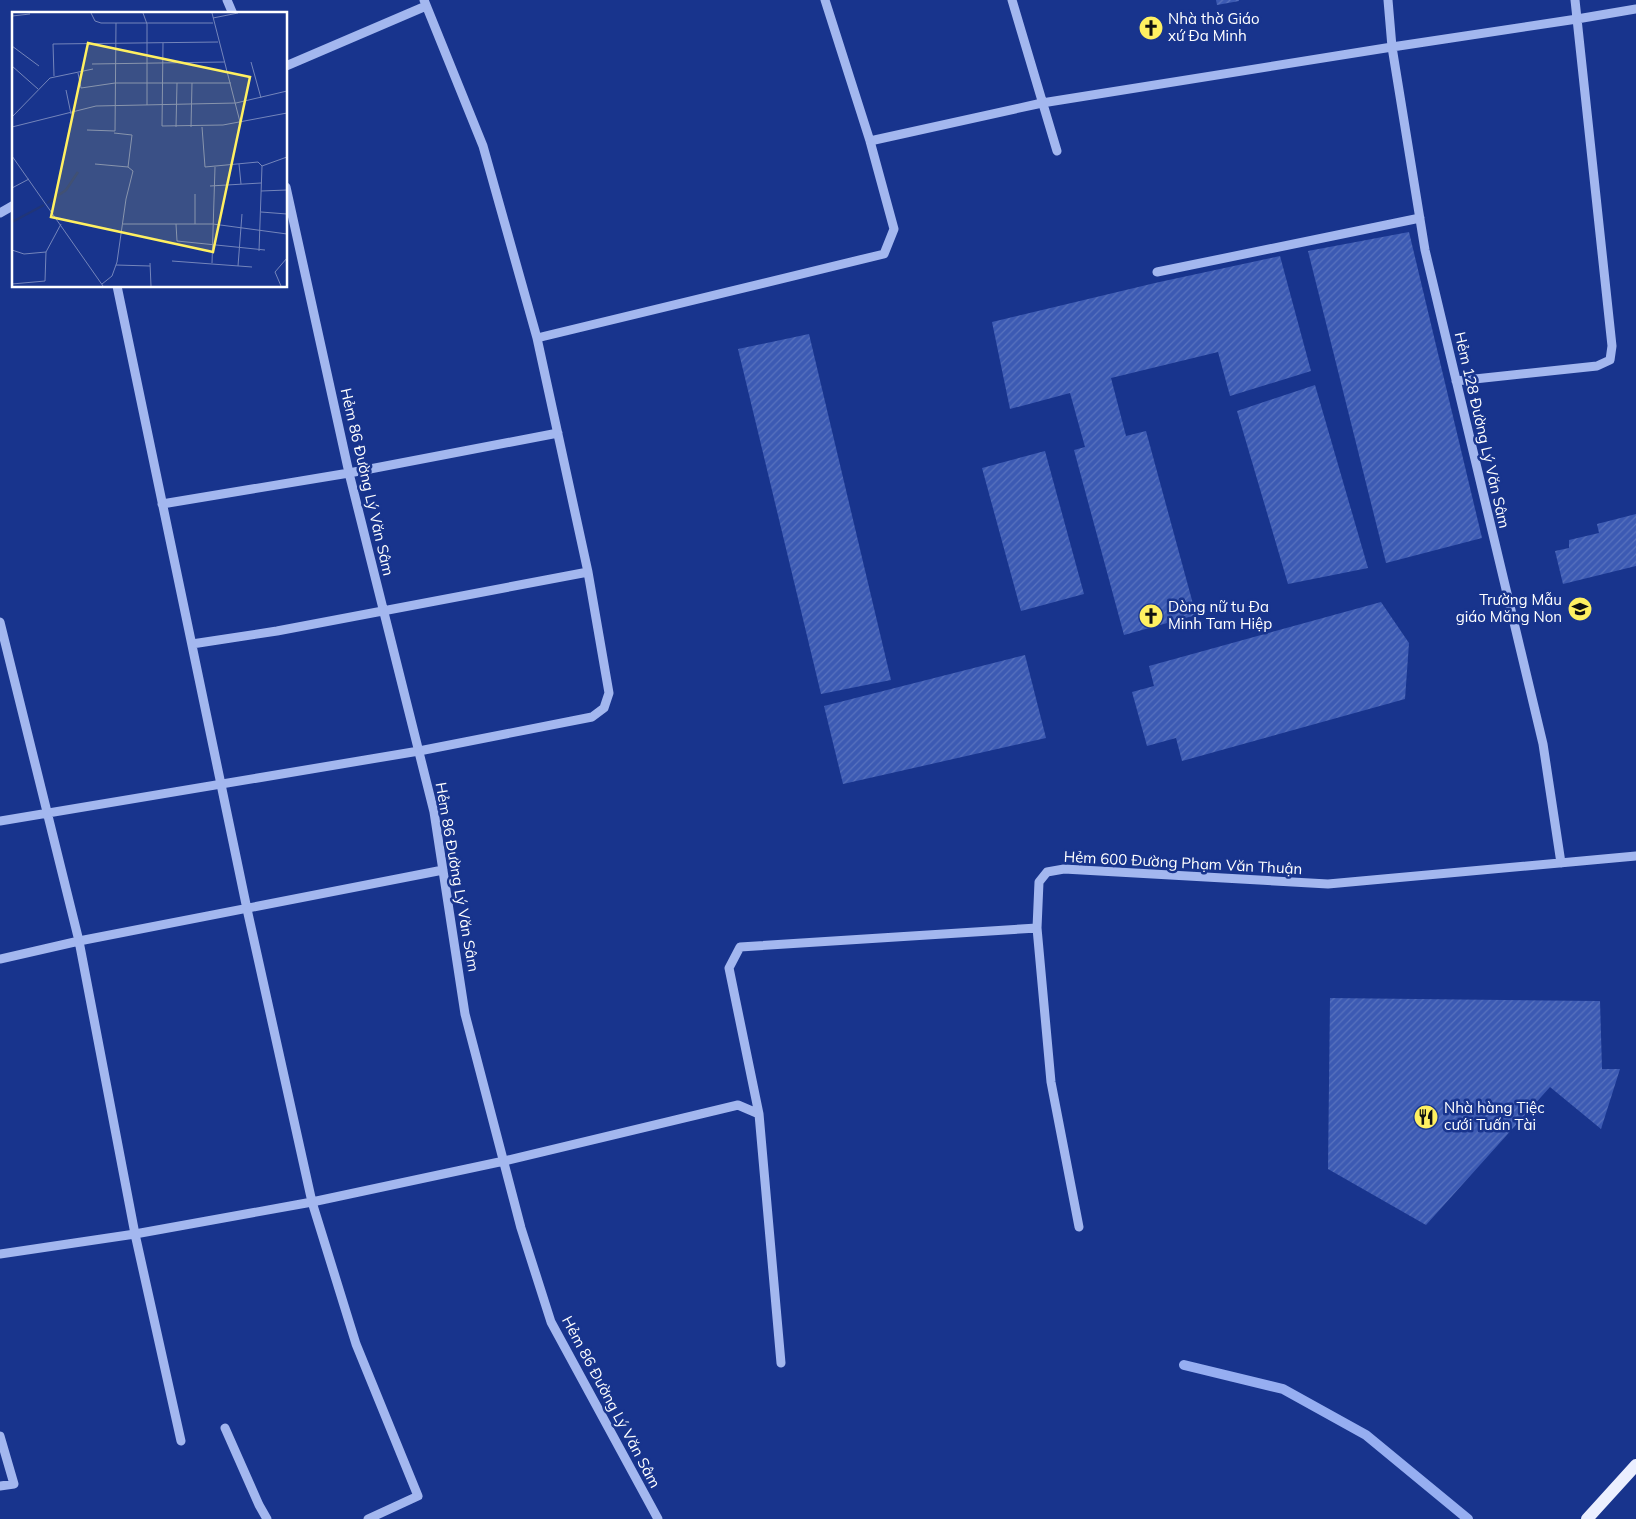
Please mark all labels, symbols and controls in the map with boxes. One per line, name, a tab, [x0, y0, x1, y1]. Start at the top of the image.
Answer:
place label: Nhà thờ Giáo xứ Đa Minh	[1168, 9, 1260, 45]
inset map	[12, 12, 288, 288]
church icon: Nhà thờ Giáo xứ Đa Minh	[1138, 15, 1164, 41]
street label: Hẻm 128 Đường Lý Văn Sâm	[1451, 330, 1514, 530]
street label: Hẻm 86 Đường Lý Văn Sâm	[337, 386, 398, 578]
place label: Trường Mẫu giáo Măng Non	[1456, 590, 1562, 626]
school or university icon: Trường Mẫu giáo Măng Non	[1567, 596, 1593, 622]
place label: Dòng nữ tu Đa Minh Tam Hiệp	[1168, 597, 1272, 633]
church icon: Dòng nữ tu Đa Minh Tam Hiệp	[1138, 603, 1164, 629]
street label: Hẻm 86 Đường Lý Văn Sâm	[431, 781, 484, 973]
street label: Hẻm 600 Đường Phạm Văn Thuận	[1063, 847, 1303, 878]
place label: Nhà hàng Tiệc cưới Tuấn Tài	[1444, 1098, 1545, 1134]
restaurant icon: Nhà hàng Tiệc cưới Tuấn Tài	[1413, 1104, 1439, 1130]
street label: Hẻm 86 Đường Lý Văn Sâm	[558, 1313, 665, 1491]

